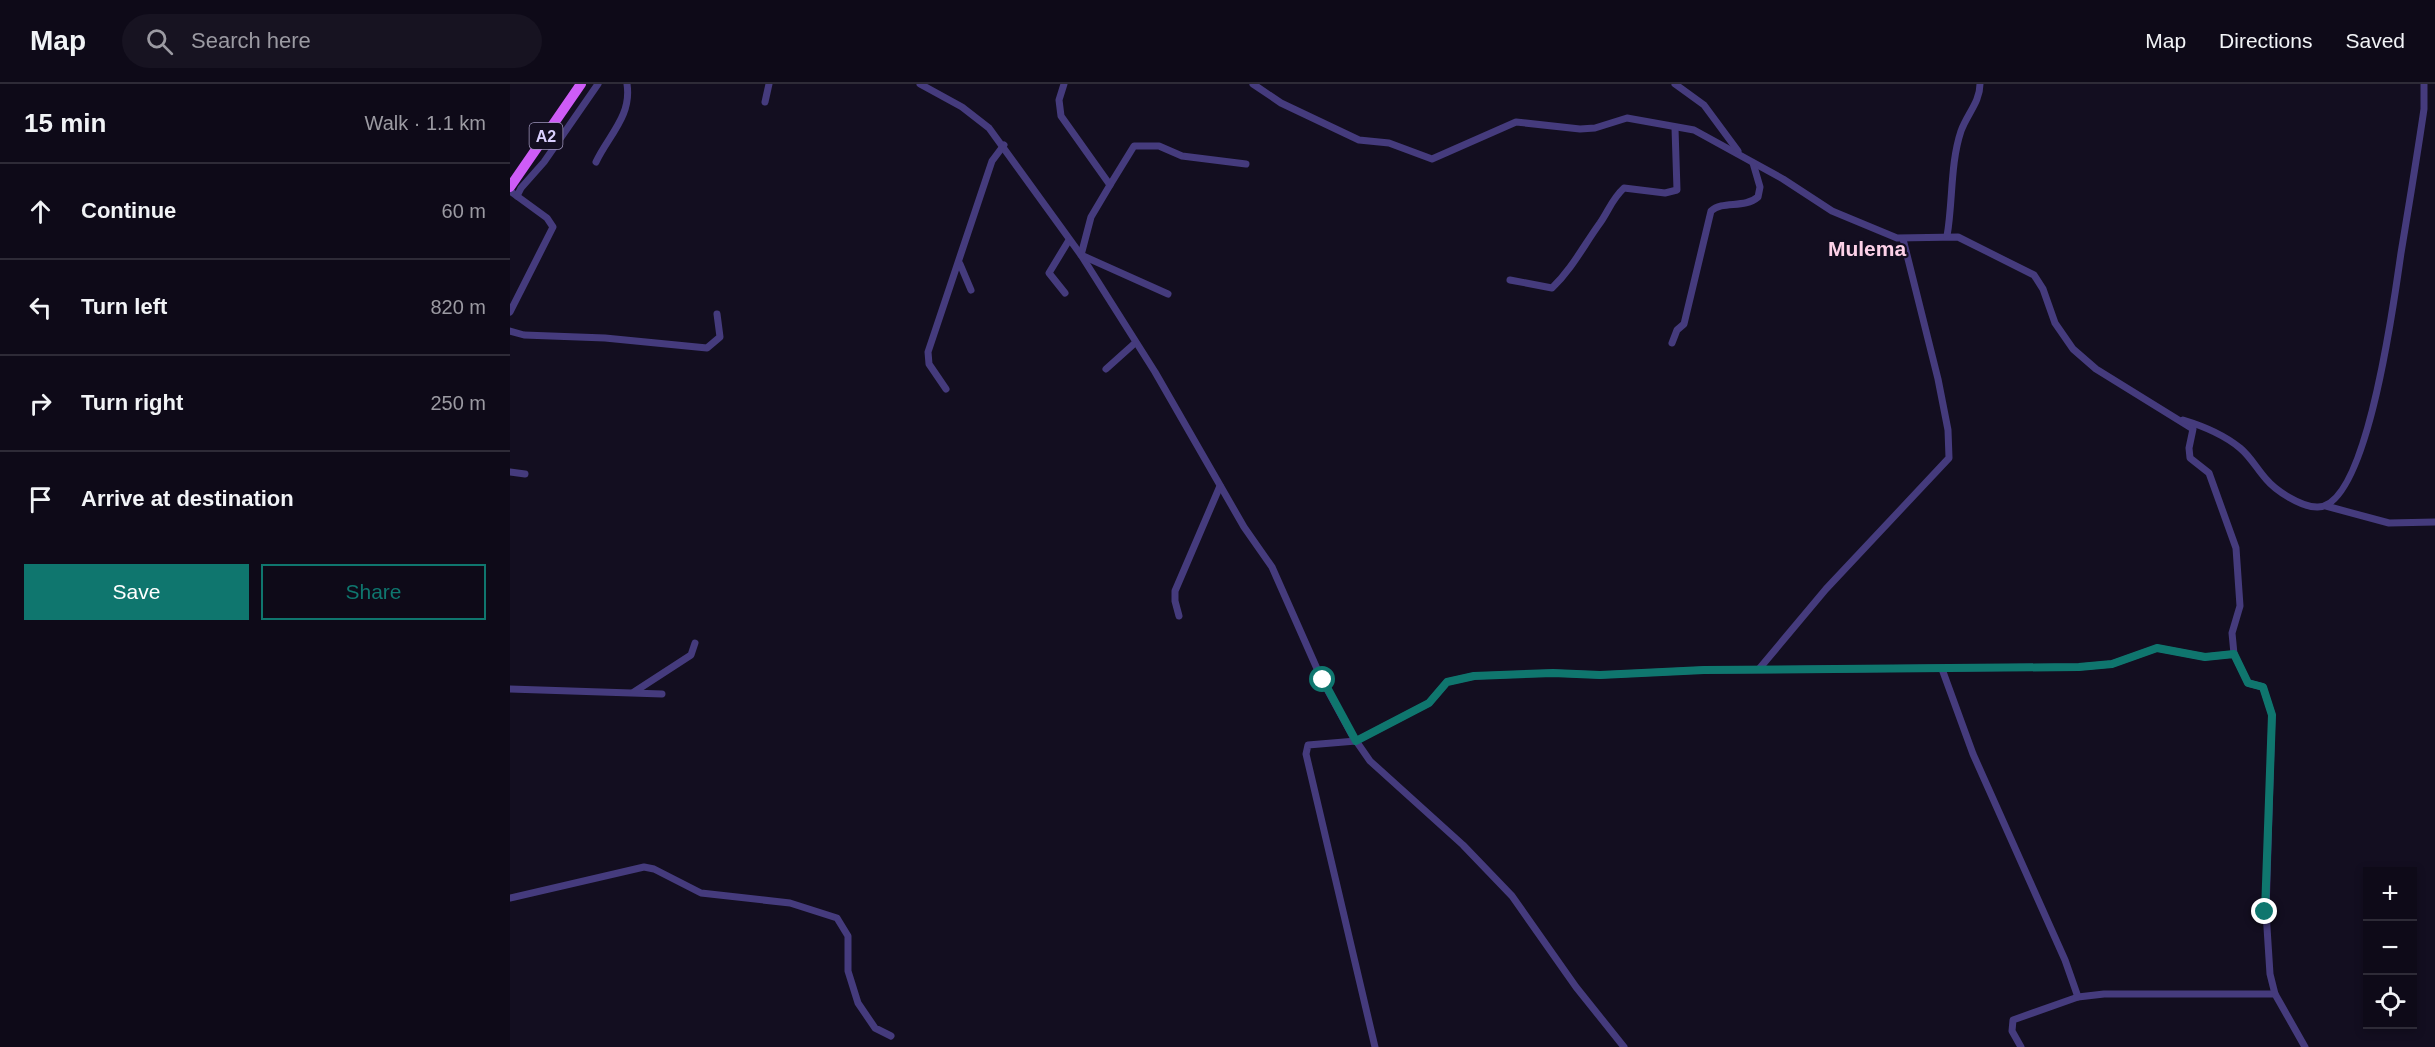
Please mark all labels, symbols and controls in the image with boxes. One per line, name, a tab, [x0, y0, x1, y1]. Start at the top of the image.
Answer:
search box	[122, 14, 542, 68]
text: Map	[30, 25, 86, 56]
icon: search	[143, 25, 176, 58]
text: Search here	[191, 28, 311, 53]
text: Map	[2145, 29, 2186, 52]
text: Directions	[2219, 29, 2312, 52]
text: Saved	[2345, 29, 2405, 52]
text: 15 min	[24, 108, 106, 138]
text: Walk · 1.1 km	[365, 112, 486, 134]
road number: A2	[530, 123, 562, 149]
icon: ahead	[24, 195, 57, 228]
text: Continue	[81, 198, 176, 223]
text: 60 m	[442, 200, 486, 222]
district label: Mulema	[1828, 237, 1906, 260]
icon: left	[24, 291, 57, 324]
text: Turn left	[81, 294, 167, 319]
text: 820 m	[430, 296, 486, 318]
icon: right	[24, 387, 57, 420]
text: Turn right	[81, 390, 183, 415]
text: 250 m	[430, 392, 486, 414]
icon: arrive	[24, 483, 57, 516]
text: Arrive at destination	[81, 486, 294, 511]
button: Save	[24, 564, 249, 620]
button: Share	[261, 564, 486, 620]
route start	[1309, 666, 1335, 692]
map controls	[2363, 867, 2417, 1029]
button: +	[2363, 867, 2417, 921]
route end	[2251, 898, 2277, 924]
button: −	[2363, 921, 2417, 975]
button: locate	[2363, 975, 2417, 1029]

